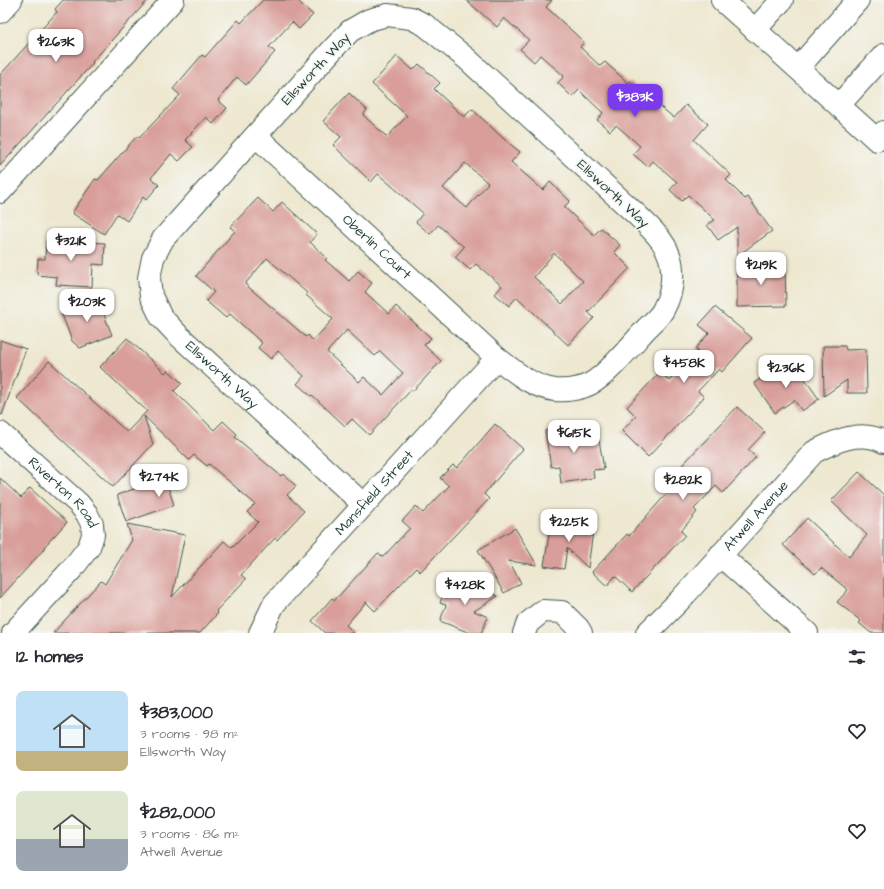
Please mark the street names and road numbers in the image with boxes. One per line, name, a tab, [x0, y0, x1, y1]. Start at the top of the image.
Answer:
street label: Ellsworth Way	[277, 28, 355, 110]
street label: Ellsworth Way	[572, 155, 654, 233]
street label: Oberlin Court	[338, 210, 416, 284]
street label: Ellsworth Way	[181, 336, 263, 414]
street label: Mansfield Street	[331, 446, 419, 540]
street label: Riverton Road	[23, 453, 102, 531]
street label: Atwell Avenue	[719, 476, 794, 556]

